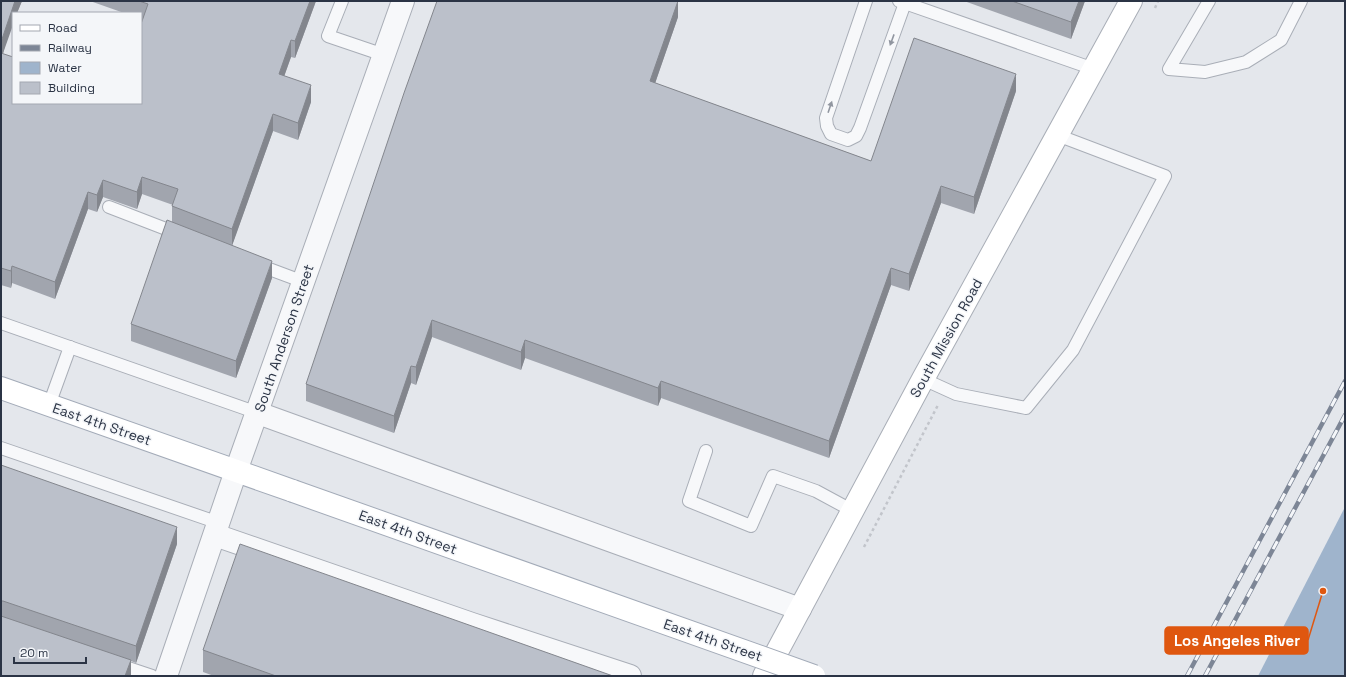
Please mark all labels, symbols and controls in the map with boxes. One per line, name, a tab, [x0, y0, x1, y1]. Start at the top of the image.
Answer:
legend	[12, 12, 142, 104]
text: Road	[48, 20, 77, 36]
one-way arrow	[889, 34, 895, 46]
text: Railway	[48, 40, 92, 56]
text: Water	[48, 60, 82, 76]
text: Building	[48, 80, 95, 96]
one-way arrow	[827, 101, 833, 113]
street label: South Anderson Street	[250, 262, 318, 414]
street label: South Mission Road	[906, 275, 986, 401]
street label: East 4th Street	[50, 399, 154, 449]
street label: East 4th Street	[356, 506, 460, 558]
street label: East 4th Street	[661, 615, 765, 665]
callout: Los Angeles River	[1165, 627, 1308, 654]
text: Los Angeles River	[1174, 631, 1300, 650]
scale bar	[14, 639, 86, 665]
text: 20 m	[20, 645, 48, 661]

